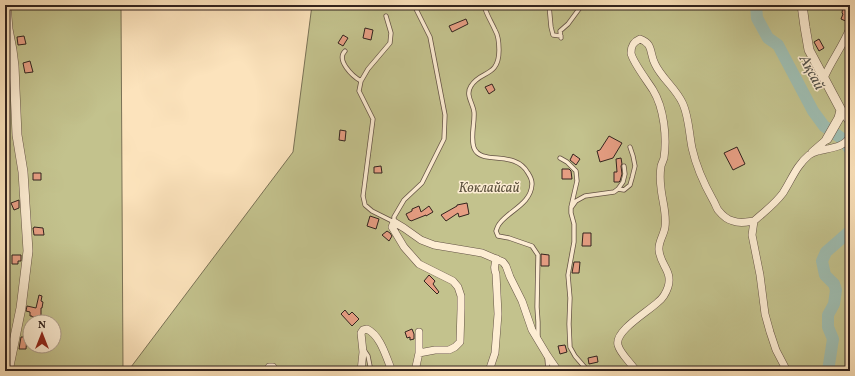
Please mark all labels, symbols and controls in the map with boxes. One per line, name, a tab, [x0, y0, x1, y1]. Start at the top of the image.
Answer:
water label: Ақсай	[793, 51, 829, 95]
park label: Көклайсай	[458, 179, 520, 198]
north arrow	[22, 314, 62, 354]
text: N	[38, 318, 46, 333]

